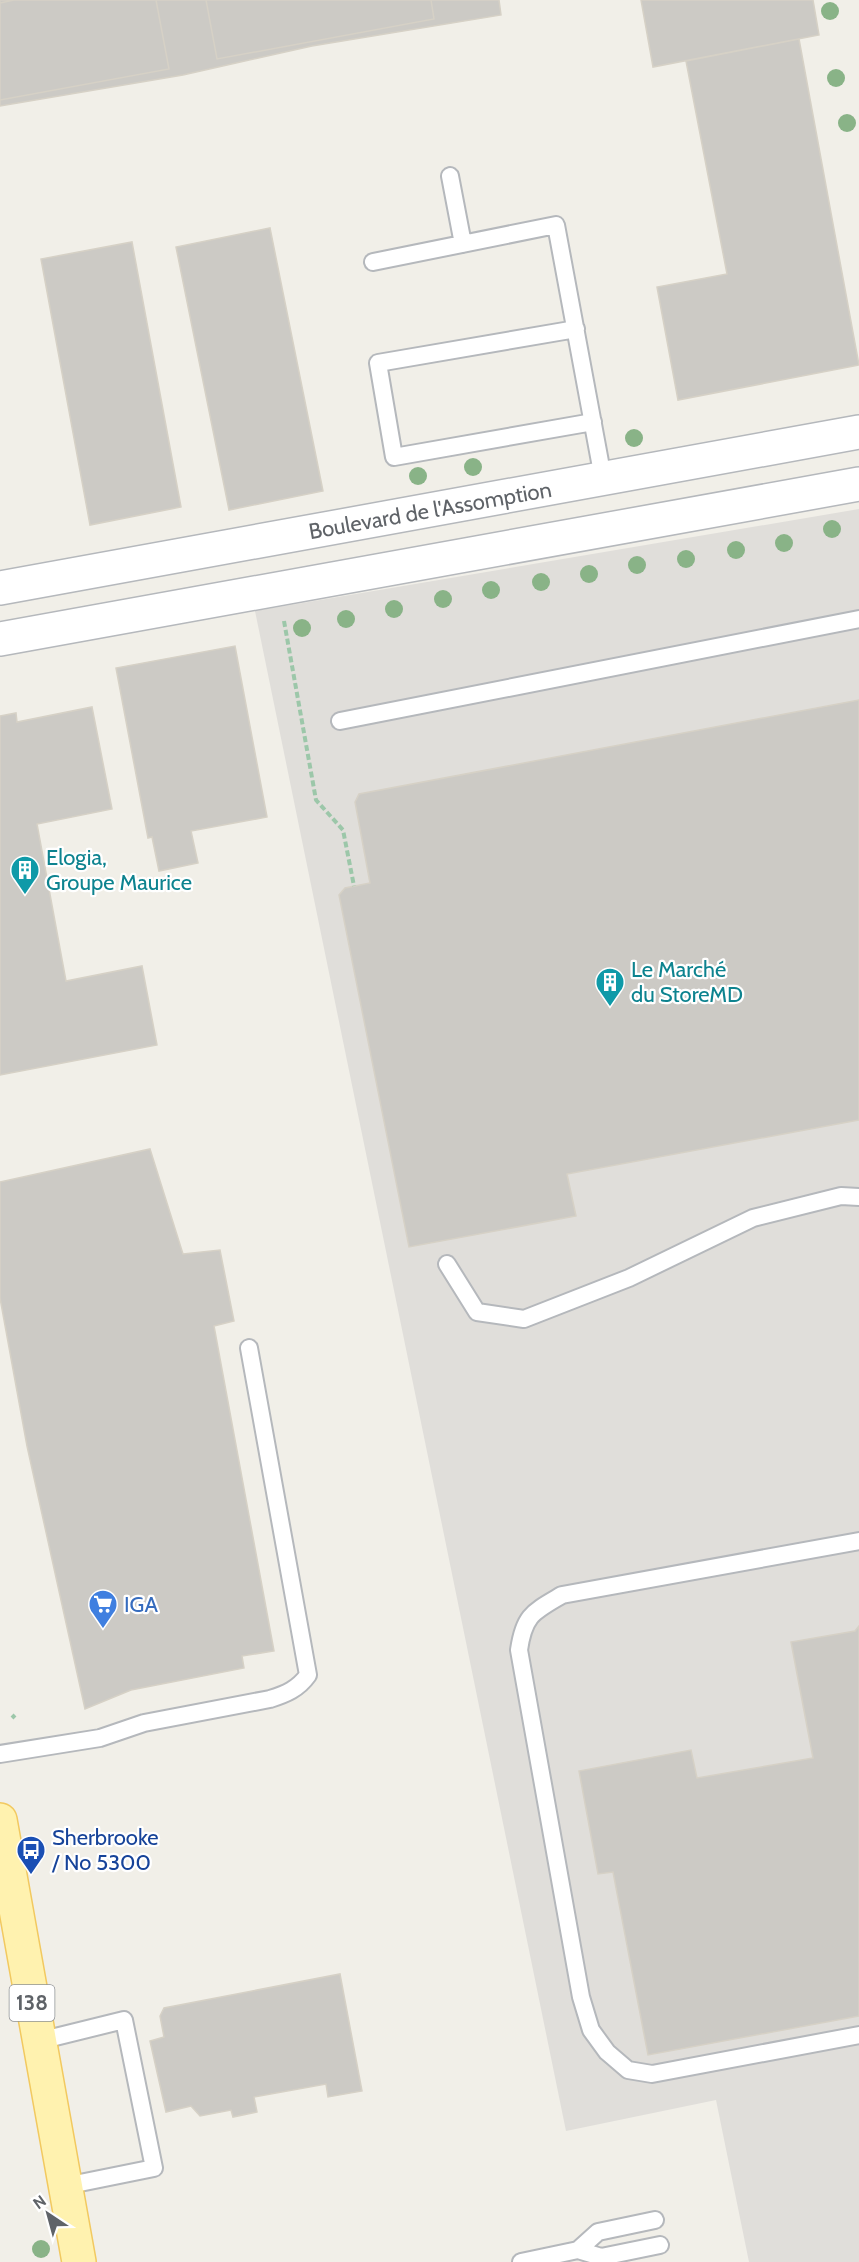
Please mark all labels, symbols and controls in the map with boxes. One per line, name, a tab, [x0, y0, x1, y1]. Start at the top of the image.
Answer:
street label: Boulevard de l'Assomption	[307, 476, 554, 545]
place label: Elogia, Groupe Maurice	[46, 844, 192, 896]
building icon: Elogia, Groupe Maurice	[9, 854, 41, 896]
place label: Le Marché du StoreMD	[631, 956, 743, 1008]
building icon: Le Marché du StoreMD	[594, 966, 626, 1008]
supermarket icon: IGA	[87, 1588, 119, 1630]
place label: IGA	[124, 1591, 158, 1618]
place label: Sherbrooke / No 5300	[51, 1824, 159, 1876]
bus stop icon: Sherbrooke / No 5300	[15, 1834, 47, 1876]
road number: 138	[9, 1985, 54, 2021]
north arrow	[18, 2184, 78, 2244]
text: N	[29, 2191, 50, 2213]

